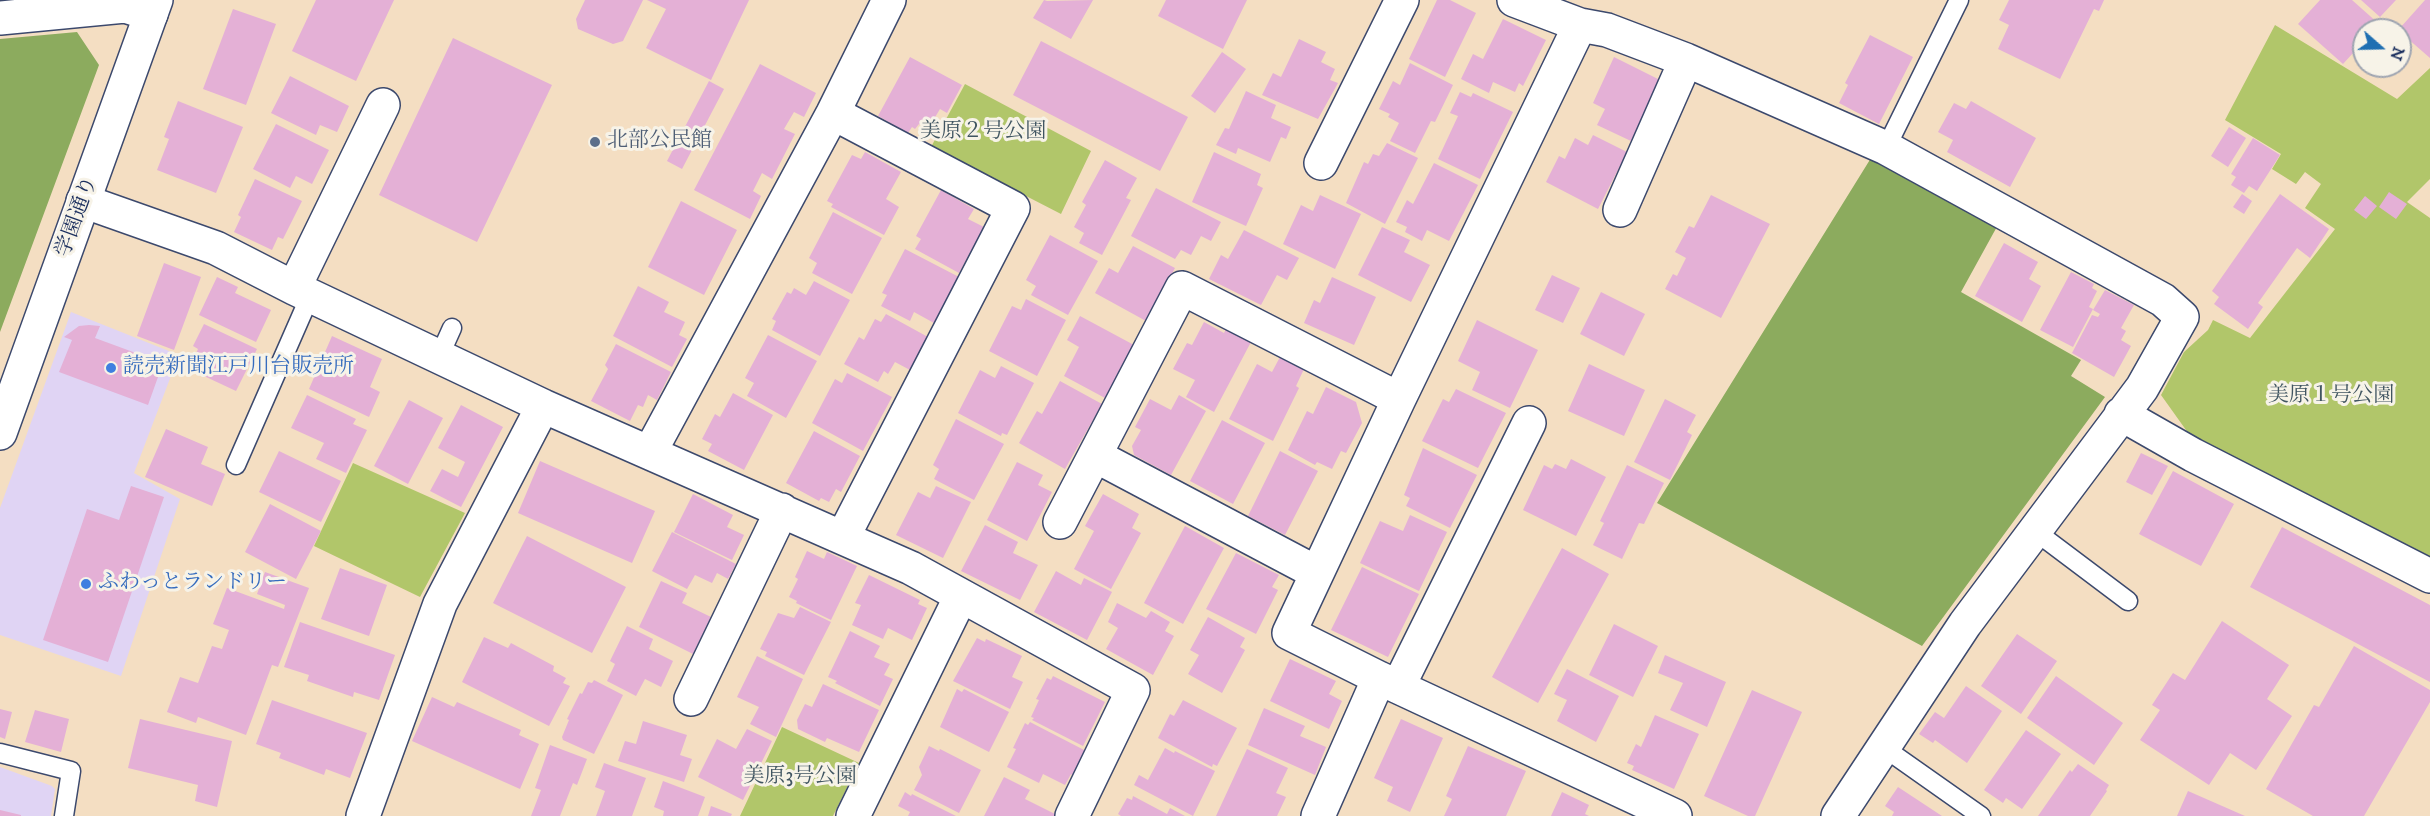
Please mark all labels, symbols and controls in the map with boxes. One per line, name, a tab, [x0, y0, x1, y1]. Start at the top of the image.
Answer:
north arrow	[2352, 18, 2412, 78]
text: N	[2385, 44, 2409, 63]
park label: 美原２号公園	[920, 120, 1046, 146]
place label: 北部公民館	[607, 129, 712, 155]
marker: 北部公民館	[588, 135, 602, 149]
street label: 学園通り	[52, 173, 104, 261]
place label: 読売新聞江戸川台販売所	[123, 355, 354, 381]
marker: 読売新聞江戸川台販売所	[104, 361, 118, 375]
park label: 美原１号公園	[2268, 384, 2394, 410]
place label: ふわっとランドリー	[98, 571, 287, 597]
marker: ふわっとランドリー	[79, 577, 93, 591]
park label: 美原3号公園	[744, 765, 856, 791]

